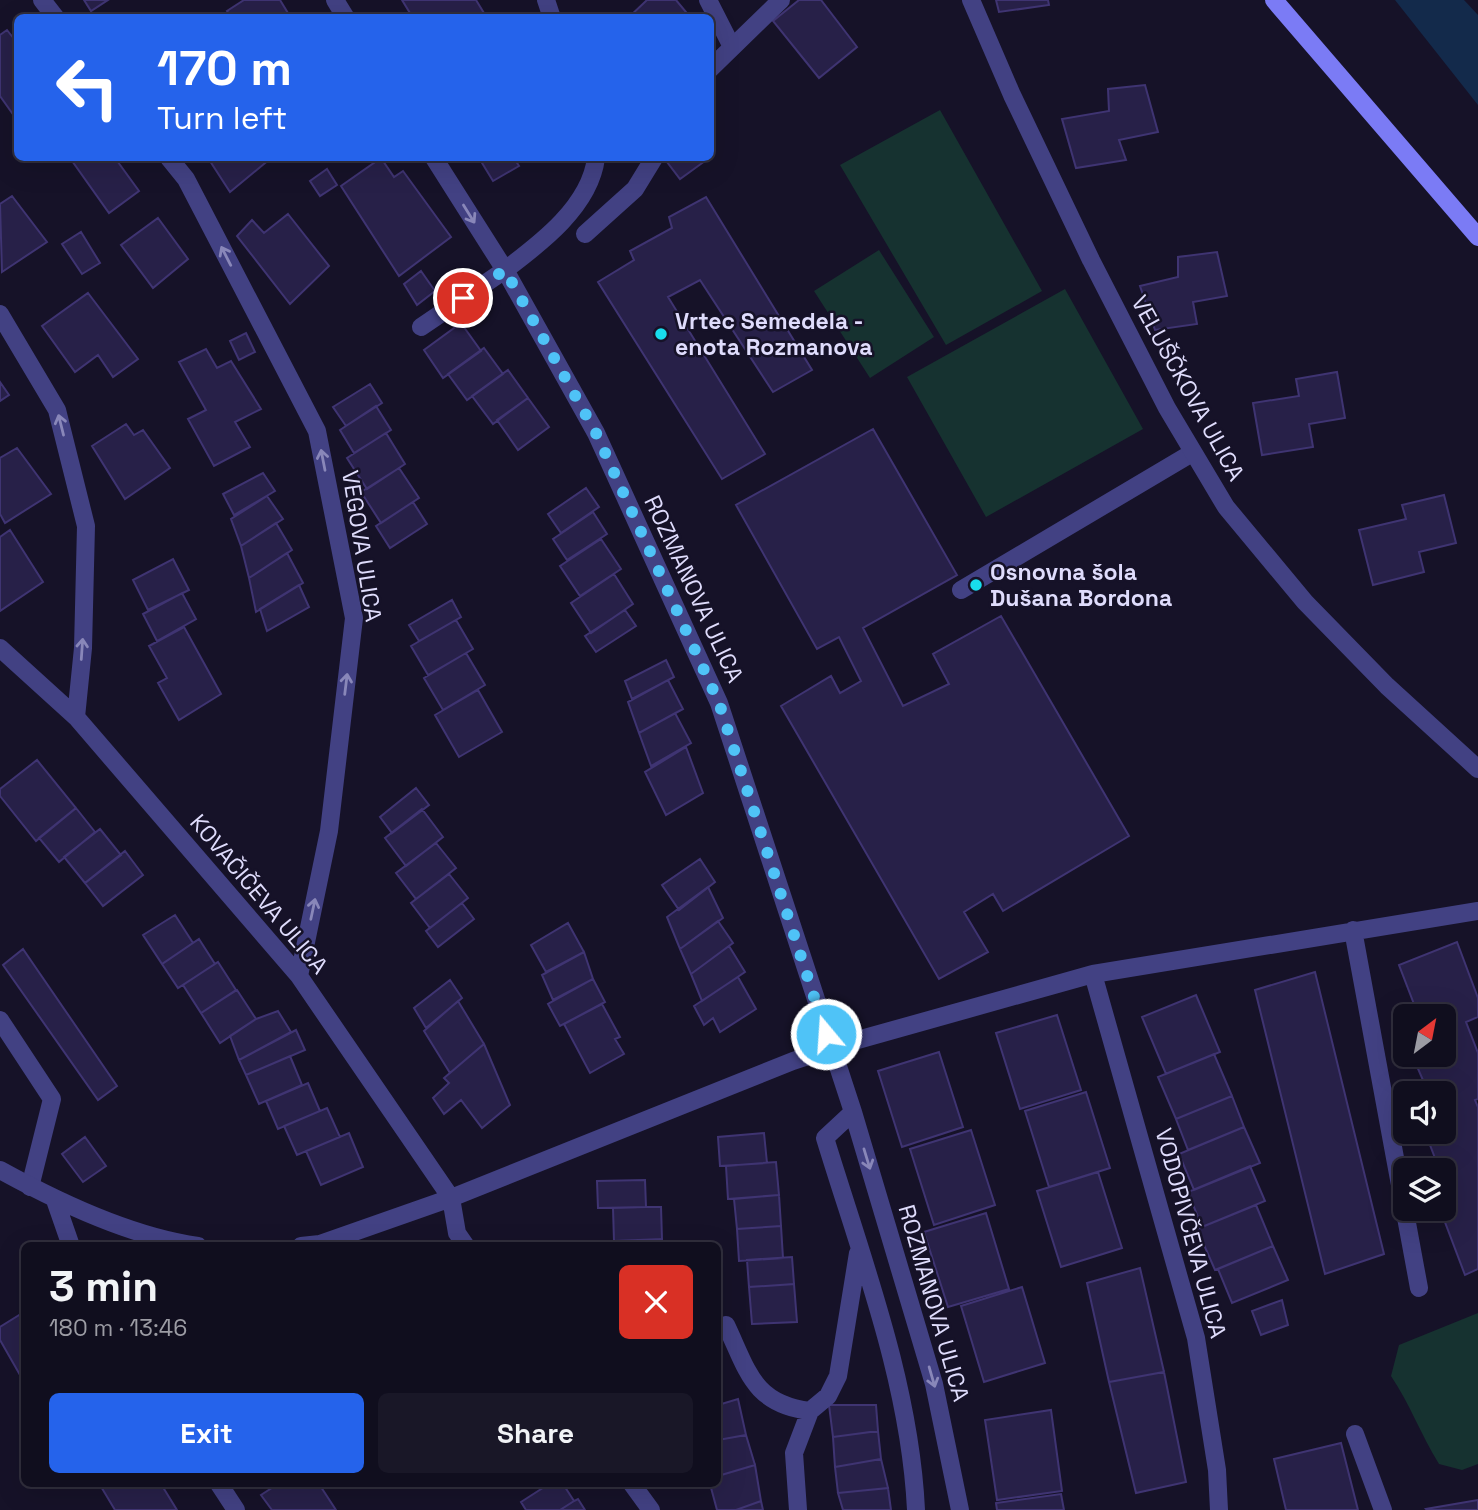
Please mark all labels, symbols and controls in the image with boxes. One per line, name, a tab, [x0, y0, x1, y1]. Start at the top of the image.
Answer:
text: 170 m	[157, 37, 292, 99]
icon: left	[42, 42, 133, 133]
text: Turn left	[157, 98, 287, 138]
one-way arrow	[463, 203, 477, 223]
one-way arrow	[219, 246, 233, 267]
pin	[433, 268, 493, 328]
icon: arrive	[444, 279, 482, 317]
street label: VELUŠČKOVA ULICA	[1125, 290, 1251, 486]
place label: Vrtec Semedela - enota Rozmanova	[675, 306, 873, 362]
marker: Vrtec Semedela - enota Rozmanova	[653, 326, 669, 342]
one-way arrow	[54, 414, 67, 437]
one-way arrow	[315, 450, 329, 472]
street label: VEGOVA ULICA	[335, 468, 389, 624]
street label: ROZMANOVA ULICA	[637, 491, 751, 687]
place label: Osnovna šola Dušana Bordona	[990, 557, 1172, 613]
marker: Osnovna šola Dušana Bordona	[968, 577, 984, 593]
one-way arrow	[76, 638, 89, 661]
one-way arrow	[340, 674, 353, 696]
street label: KOVAČIČEVA ULICA	[183, 808, 335, 980]
one-way arrow	[306, 898, 320, 921]
position arrow	[789, 997, 863, 1071]
north arrow	[1393, 1004, 1456, 1068]
map controls	[1393, 1004, 1456, 1221]
button: sound	[1393, 1081, 1456, 1144]
street label: VODOPIVČEVA ULICA	[1149, 1125, 1233, 1341]
one-way arrow	[861, 1148, 874, 1170]
button: layers	[1393, 1158, 1456, 1221]
street label: ROZMANOVA ULICA	[892, 1201, 976, 1405]
text: 3 min	[49, 1260, 158, 1313]
button: close	[619, 1265, 693, 1339]
text: 180 m · 13:46	[49, 1313, 187, 1343]
one-way arrow	[926, 1366, 939, 1388]
button: Exit	[49, 1393, 364, 1473]
button: Share	[378, 1393, 693, 1473]

